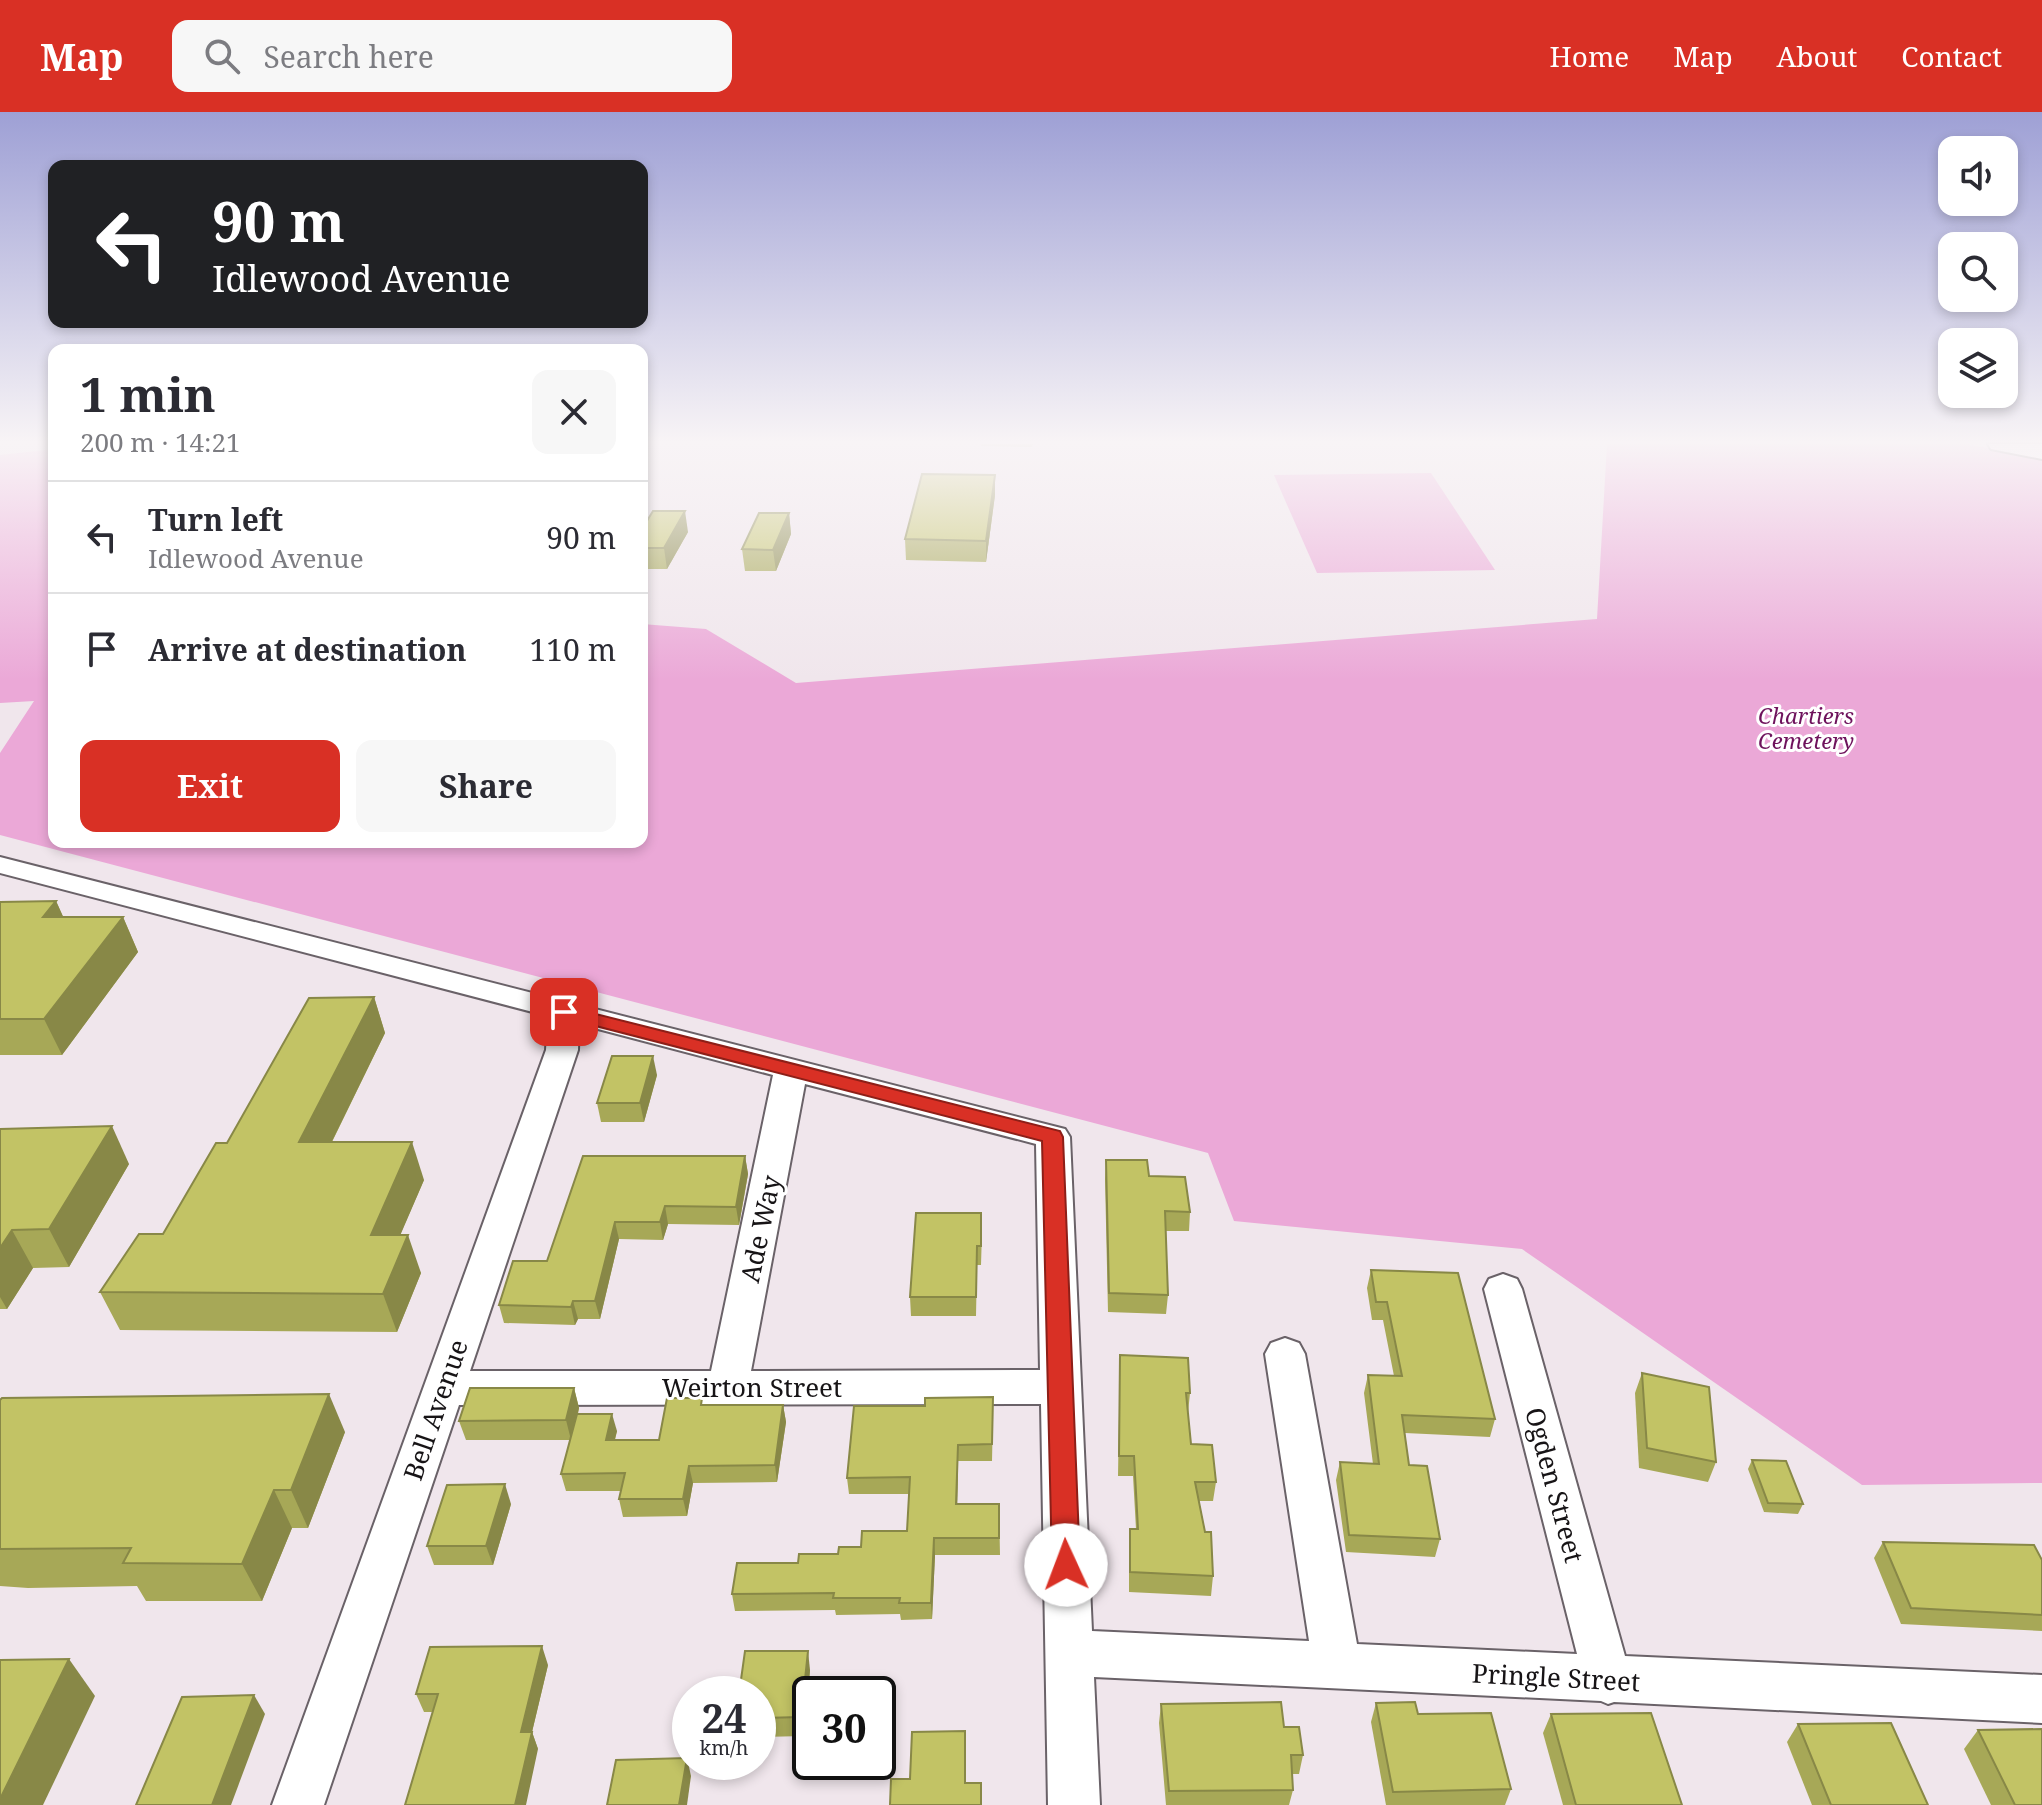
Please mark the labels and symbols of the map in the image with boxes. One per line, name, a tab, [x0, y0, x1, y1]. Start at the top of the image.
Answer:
park label: Chartiers Cemetery	[1758, 700, 1854, 755]
pin	[530, 978, 598, 1046]
street label: Ade Way	[731, 1172, 789, 1286]
street label: Bell Avenue	[394, 1334, 476, 1485]
street label: Weirton Street	[662, 1369, 842, 1405]
street label: Ogden Street	[1517, 1403, 1593, 1566]
position arrow	[1024, 1523, 1108, 1607]
street label: Pringle Street	[1471, 1655, 1641, 1699]
speed limit sign: 30	[792, 1676, 896, 1780]

